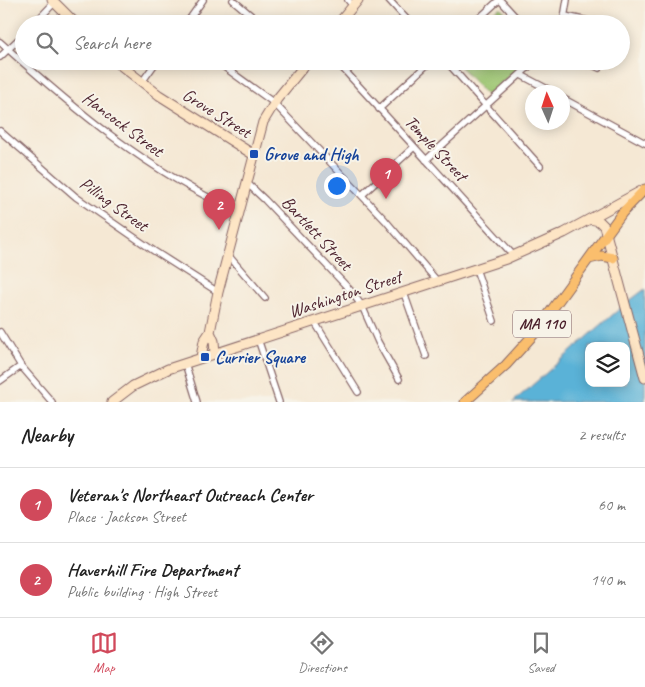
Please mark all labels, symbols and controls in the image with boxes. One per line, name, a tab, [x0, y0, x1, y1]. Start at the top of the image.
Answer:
search box	[15, 15, 630, 70]
icon: search	[33, 29, 61, 57]
text: Search here	[73, 31, 150, 55]
street label: Grove Street	[179, 83, 257, 144]
north arrow	[525, 85, 570, 130]
street label: Hancock Street	[78, 87, 169, 163]
street label: Temple Street	[400, 111, 474, 188]
place label: Grove and High	[264, 143, 359, 165]
marker: Grove and High	[248, 148, 260, 160]
pin: 1	[370, 158, 402, 199]
street label: Pilling Street	[76, 172, 154, 237]
your location	[324, 173, 350, 199]
pin: 2	[203, 189, 235, 230]
street label: Bartlett Street	[277, 191, 358, 276]
street label: Washington Street	[286, 265, 407, 323]
road number: MA 110	[513, 310, 571, 338]
map controls	[585, 342, 630, 387]
button: layers	[585, 342, 630, 387]
place label: Currier Square	[215, 346, 307, 368]
marker: Currier Square	[199, 351, 211, 363]
text: Nearby	[20, 422, 73, 448]
text: 2 results	[578, 425, 625, 445]
text: Veteran's Northeast Outreach Center	[67, 483, 313, 507]
text: 1	[32, 495, 40, 515]
text: 60 m	[598, 495, 625, 515]
text: Place · Jackson Street	[67, 507, 186, 527]
text: Haverhill Fire Department	[67, 558, 238, 582]
text: 2	[32, 570, 40, 590]
text: 140 m	[591, 570, 625, 590]
text: Public building · High Street	[67, 582, 217, 602]
tab: Map	[90, 629, 118, 676]
tab: Directions	[298, 629, 347, 676]
tab: Saved	[527, 629, 555, 676]

